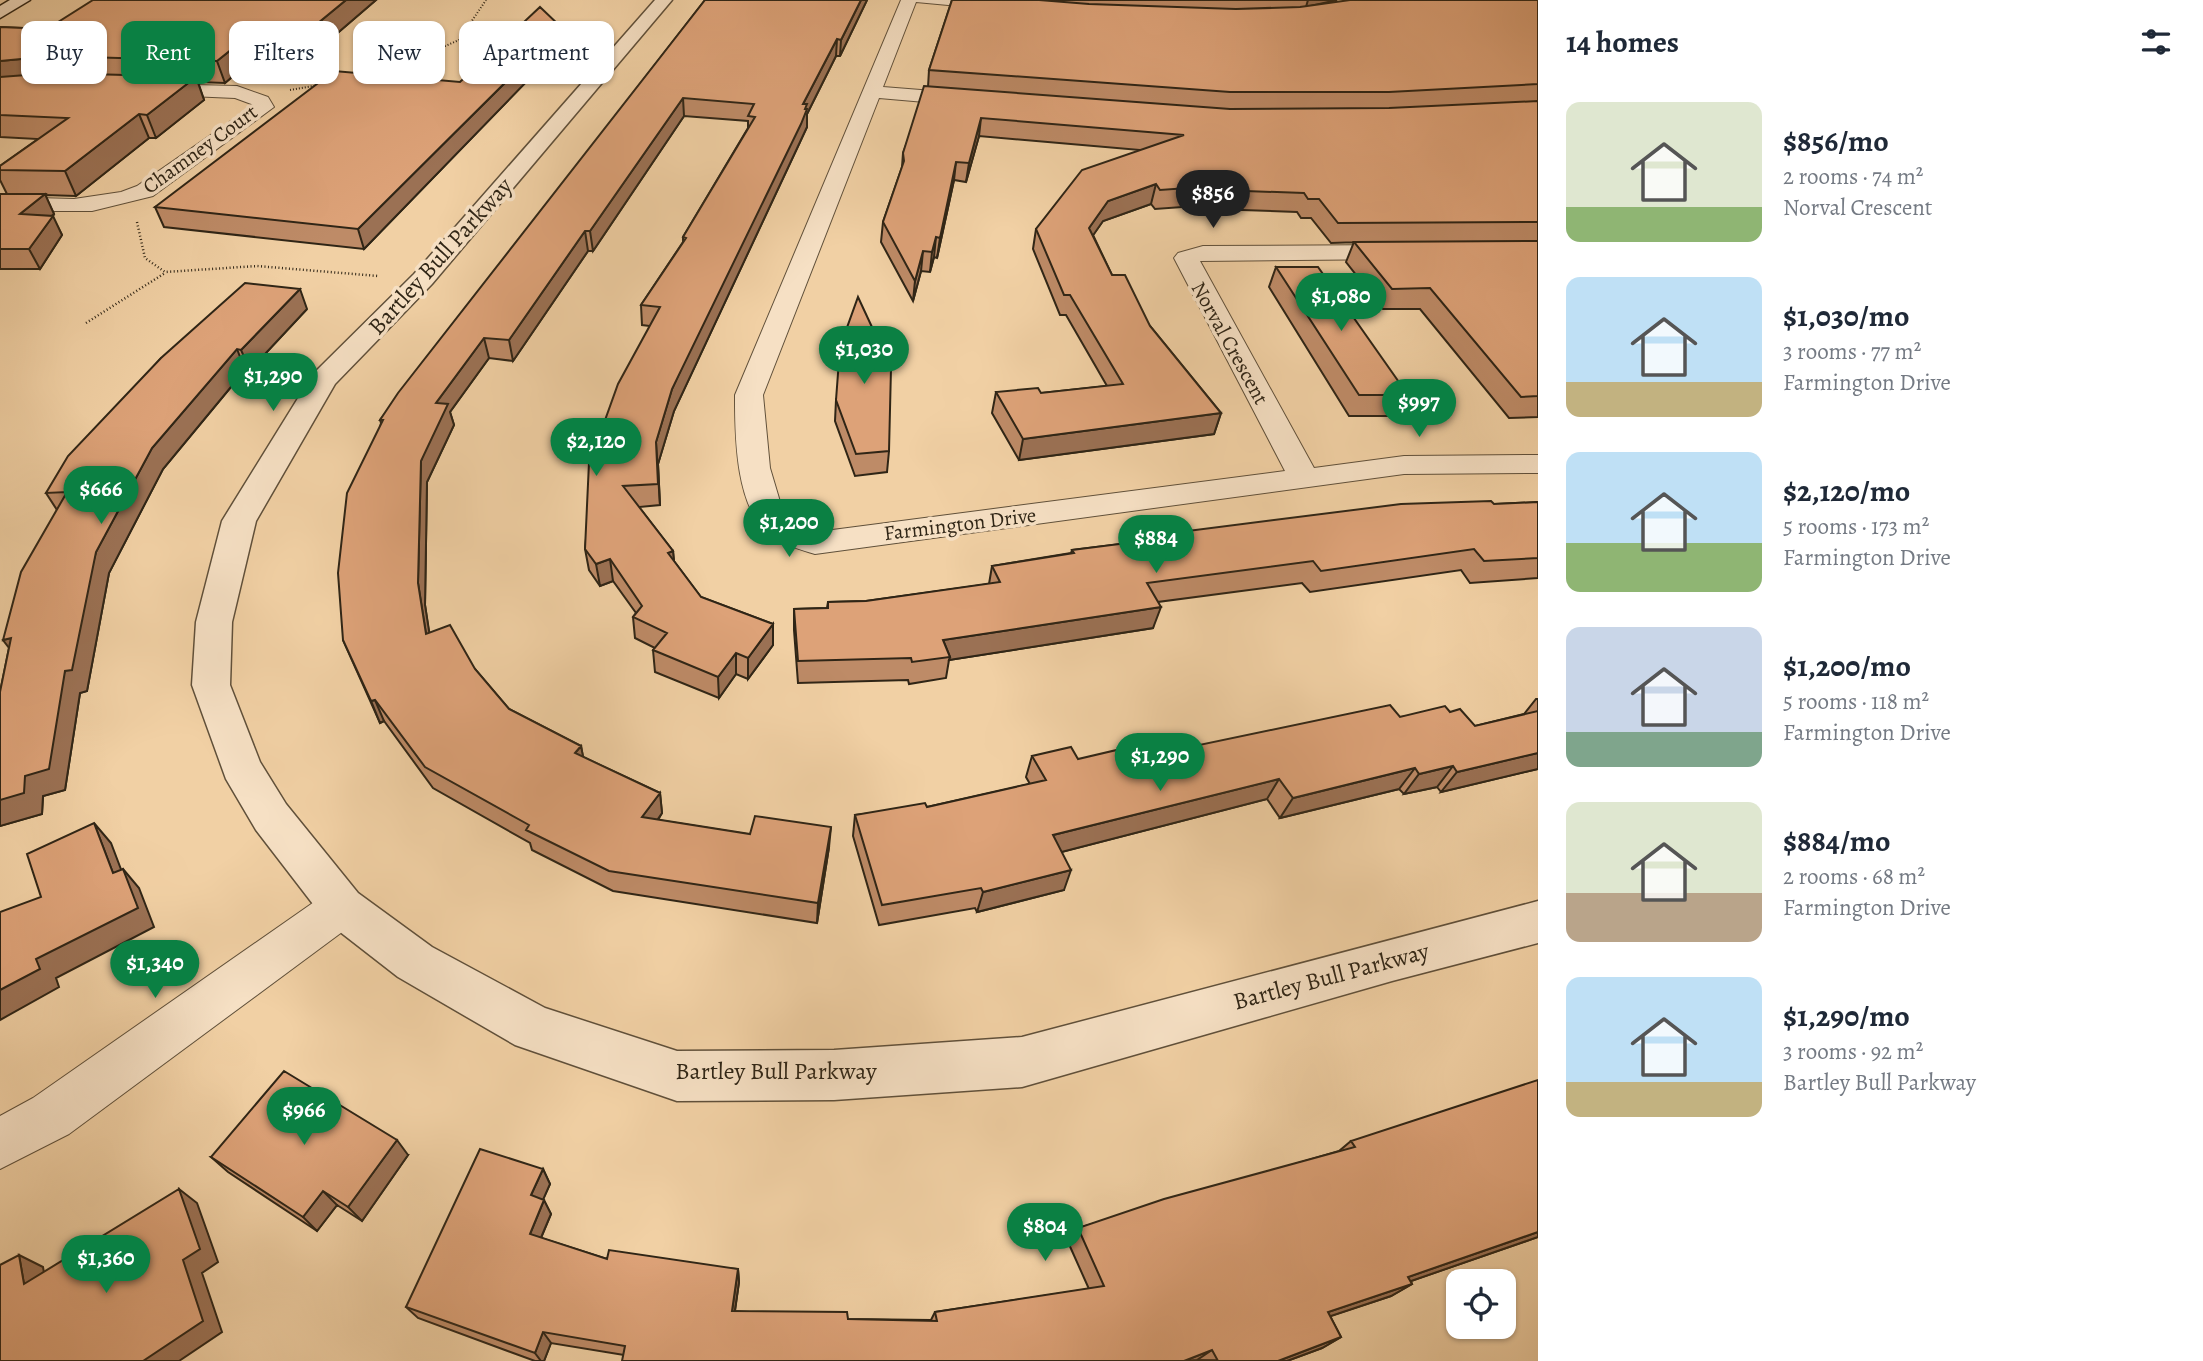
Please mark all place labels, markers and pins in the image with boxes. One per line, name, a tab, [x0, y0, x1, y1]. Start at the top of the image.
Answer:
pin: $856	[1172, 170, 1254, 230]
pin: $1,080	[1284, 274, 1398, 333]
pin: $1,030	[807, 326, 921, 386]
pin: $1,290	[216, 354, 330, 413]
pin: $997	[1378, 380, 1460, 439]
pin: $2,120	[539, 419, 653, 478]
pin: $666	[60, 466, 142, 526]
pin: $1,200	[732, 500, 846, 559]
pin: $884	[1115, 516, 1197, 575]
pin: $1,290	[1103, 734, 1217, 793]
pin: $1,340	[98, 940, 212, 1000]
pin: $966	[263, 1088, 345, 1147]
pin: $804	[1004, 1204, 1086, 1263]
pin: $1,360	[49, 1236, 163, 1295]

